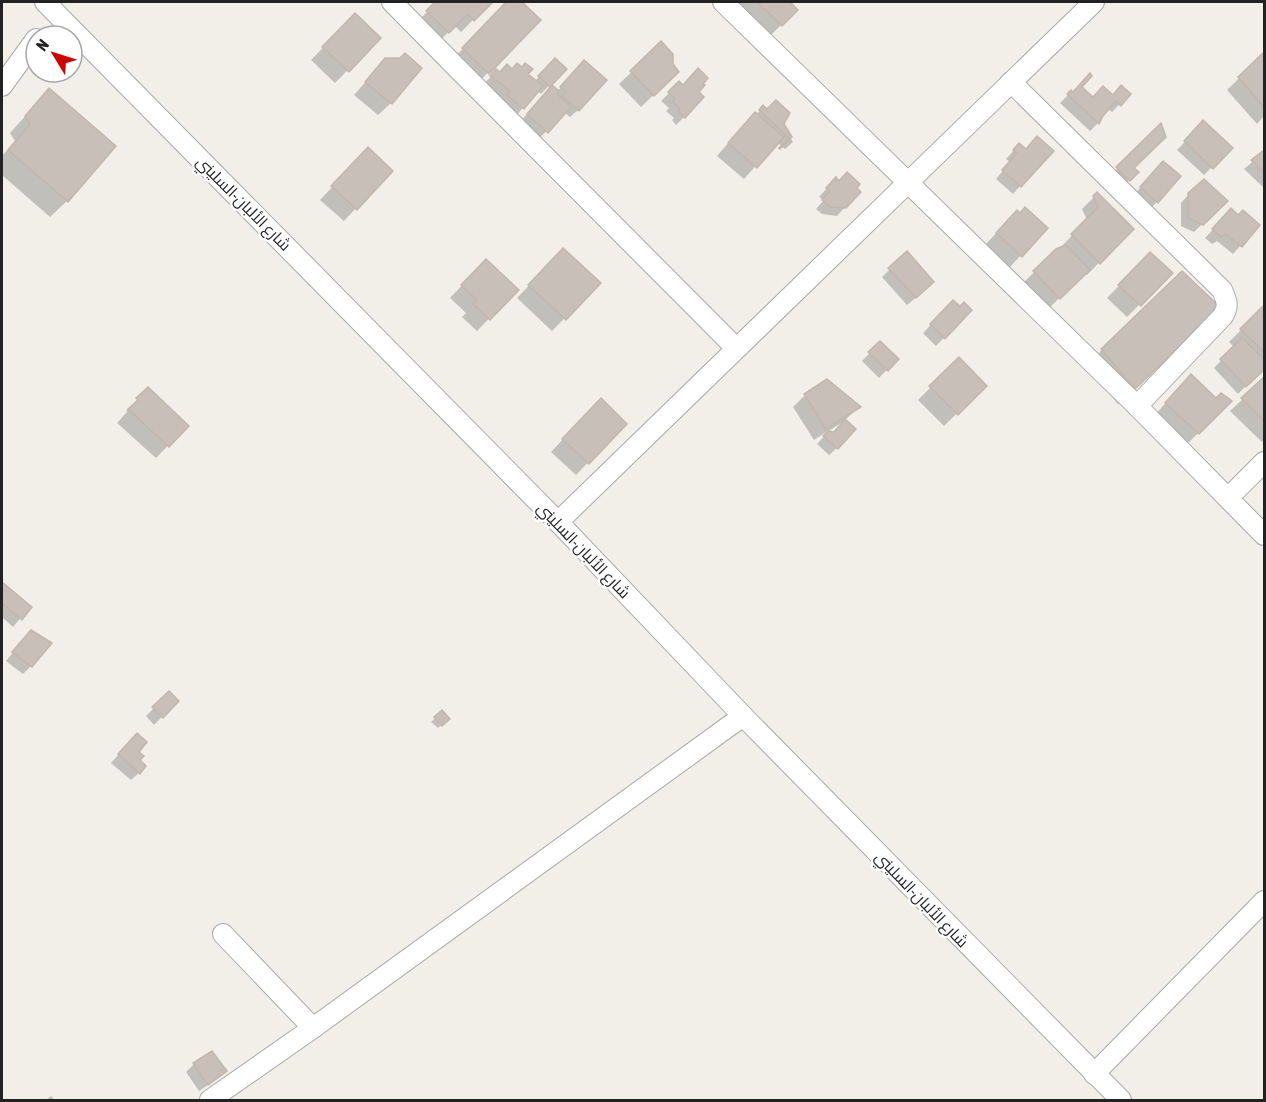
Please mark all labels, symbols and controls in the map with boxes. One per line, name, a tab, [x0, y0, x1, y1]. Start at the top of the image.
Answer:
north arrow	[24, 24, 84, 84]
text: N	[32, 35, 52, 54]
street label: شارع الألبان-السليني	[190, 152, 295, 257]
street label: شارع الألبان-السليني	[530, 498, 634, 605]
street label: شارع الألبان-السليني	[868, 847, 972, 954]

